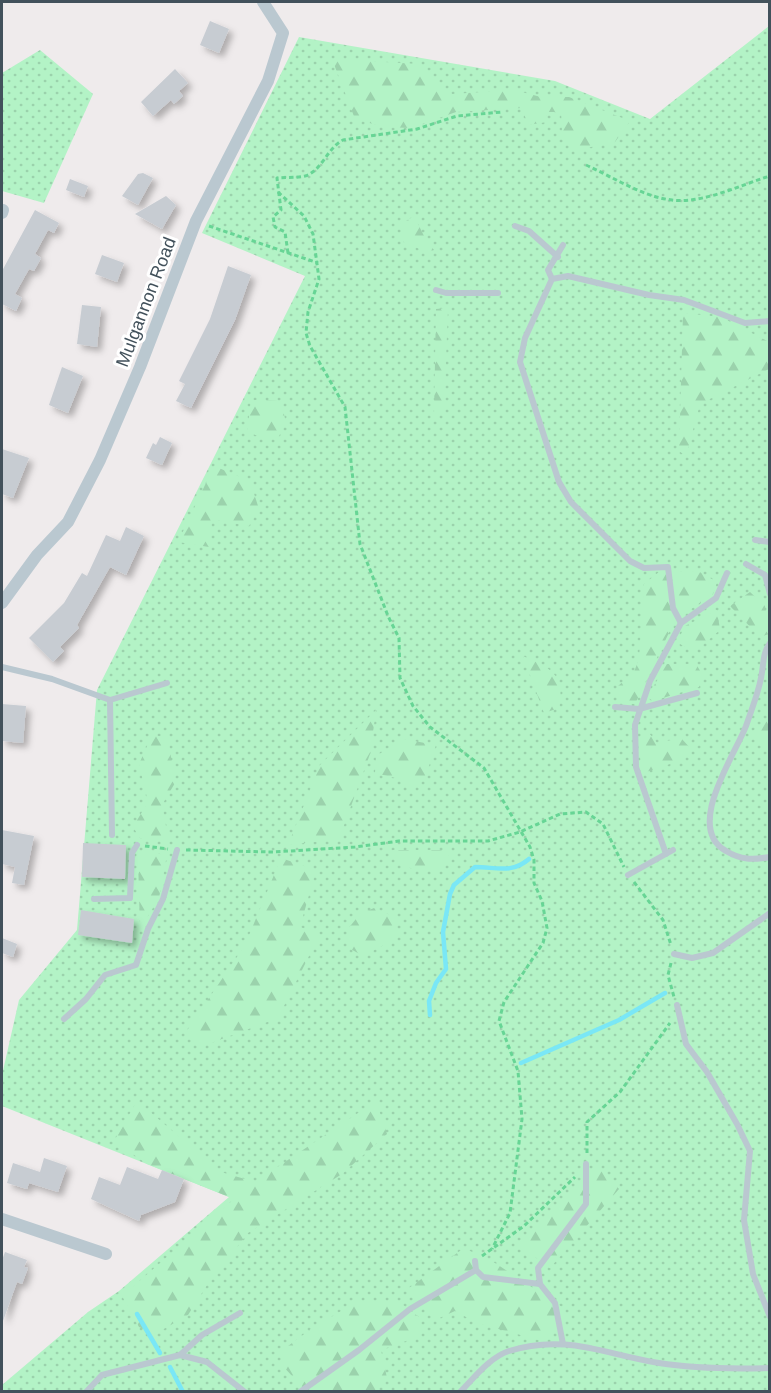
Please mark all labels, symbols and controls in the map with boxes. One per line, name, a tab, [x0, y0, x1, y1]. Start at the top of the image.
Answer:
street label: Mulgannon Road	[112, 234, 180, 370]

